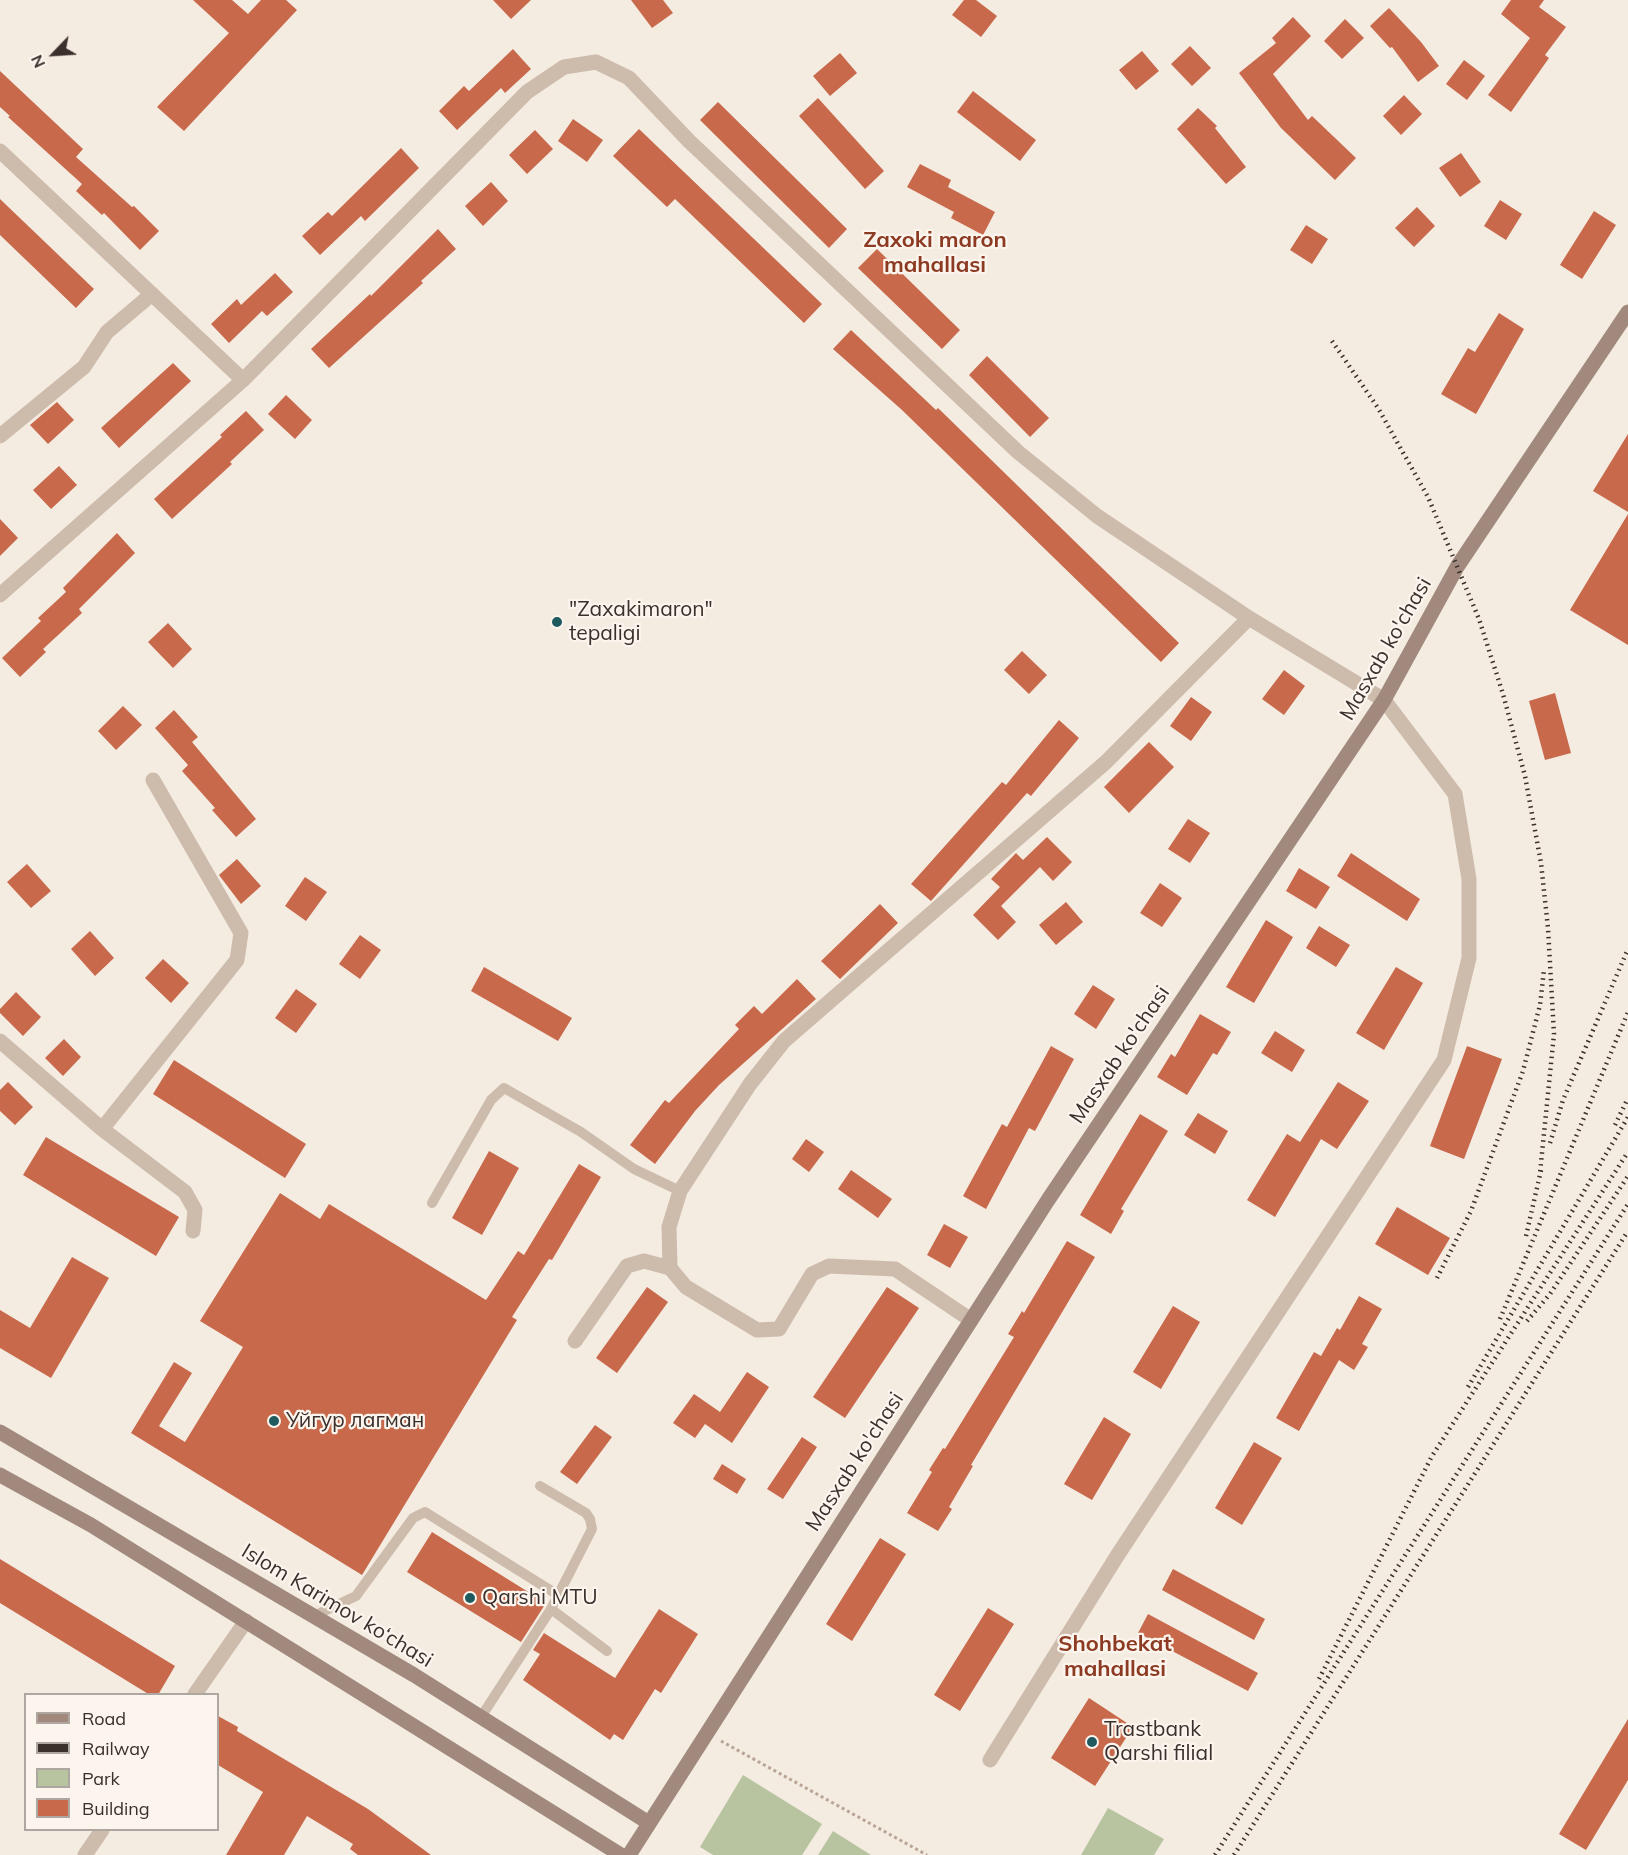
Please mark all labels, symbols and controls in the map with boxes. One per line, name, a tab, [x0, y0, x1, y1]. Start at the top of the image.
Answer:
north arrow	[24, 24, 84, 84]
text: N	[26, 52, 49, 71]
district label: Zaxoki maron mahallasi	[863, 227, 1007, 278]
street label: Masxab ko'chasi	[1335, 573, 1437, 725]
place label: "Zaxakimaron" tepaligi	[569, 597, 713, 647]
marker: "Zaxakimaron" tepaligi	[550, 615, 564, 629]
street label: Masxab ko'chasi	[1065, 981, 1175, 1129]
street label: Masxab ko'chasi	[801, 1388, 909, 1536]
place label: Уйгур лагман	[286, 1408, 424, 1434]
marker: Уйгур лагман	[267, 1414, 281, 1428]
street label: Islom Karimov ko‘chasi	[237, 1539, 437, 1673]
place label: Qarshi MTU	[482, 1585, 598, 1611]
marker: Qarshi MTU	[463, 1591, 477, 1605]
district label: Shohbekat mahallasi	[1058, 1631, 1172, 1682]
legend	[24, 1693, 219, 1831]
text: Road	[82, 1707, 126, 1730]
place label: Trastbank Qarshi filial	[1104, 1717, 1213, 1767]
marker: Trastbank Qarshi filial	[1085, 1735, 1099, 1749]
text: Railway	[82, 1737, 150, 1760]
text: Park	[82, 1767, 120, 1790]
text: Building	[82, 1797, 150, 1820]

